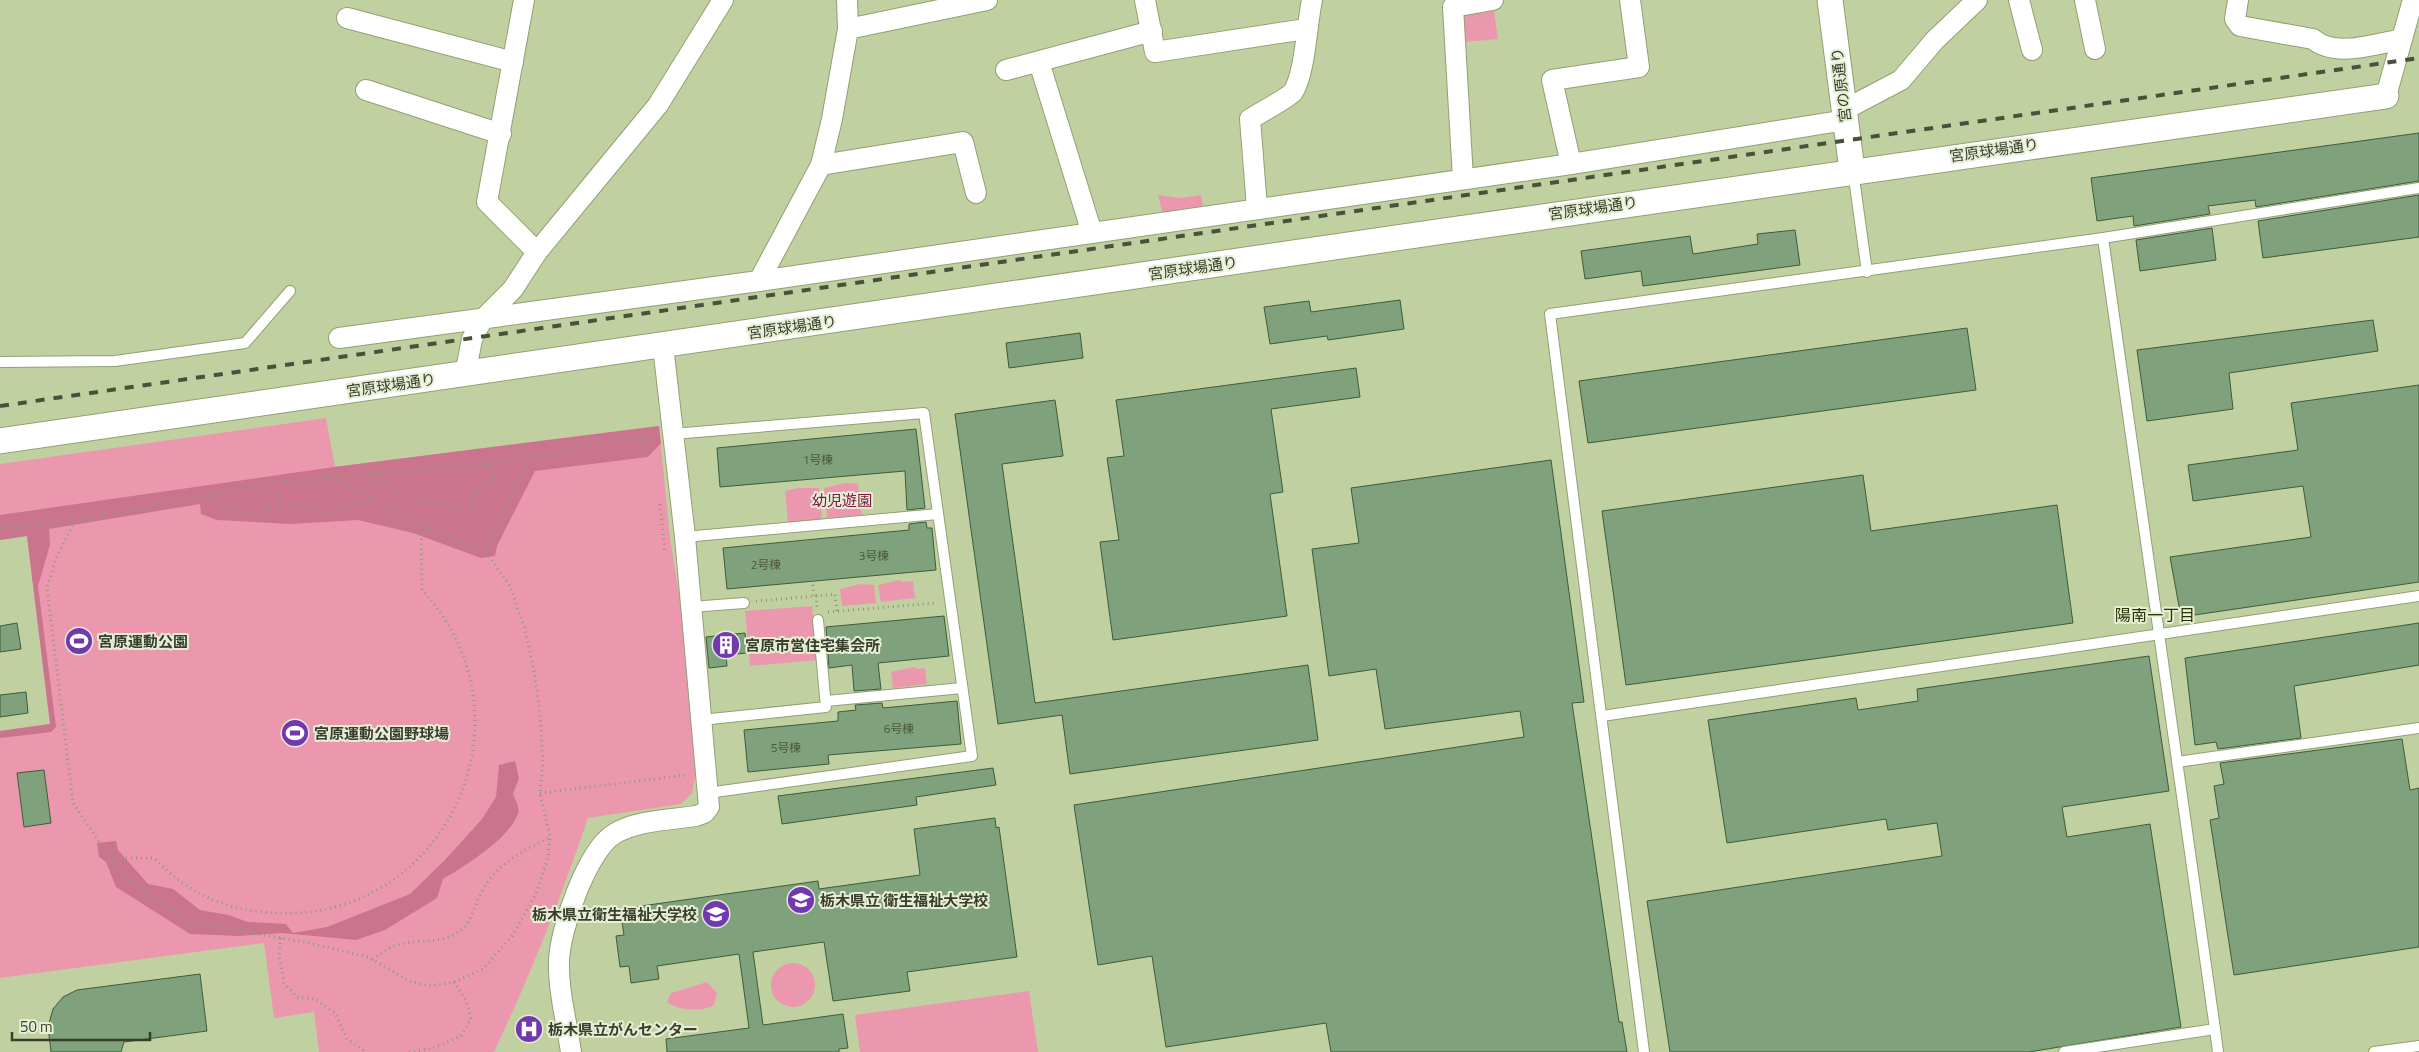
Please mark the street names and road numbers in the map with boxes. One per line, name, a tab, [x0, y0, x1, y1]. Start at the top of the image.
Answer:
street label: 宮の原通り	[1825, 46, 1857, 124]
street label: 宮原球場通り	[1948, 132, 2040, 168]
street label: 宮原球場通り	[1547, 190, 1639, 226]
street label: 宮原球場通り	[1147, 250, 1239, 286]
street label: 宮原球場通り	[746, 309, 838, 345]
street label: 宮原球場通り	[345, 367, 437, 403]

